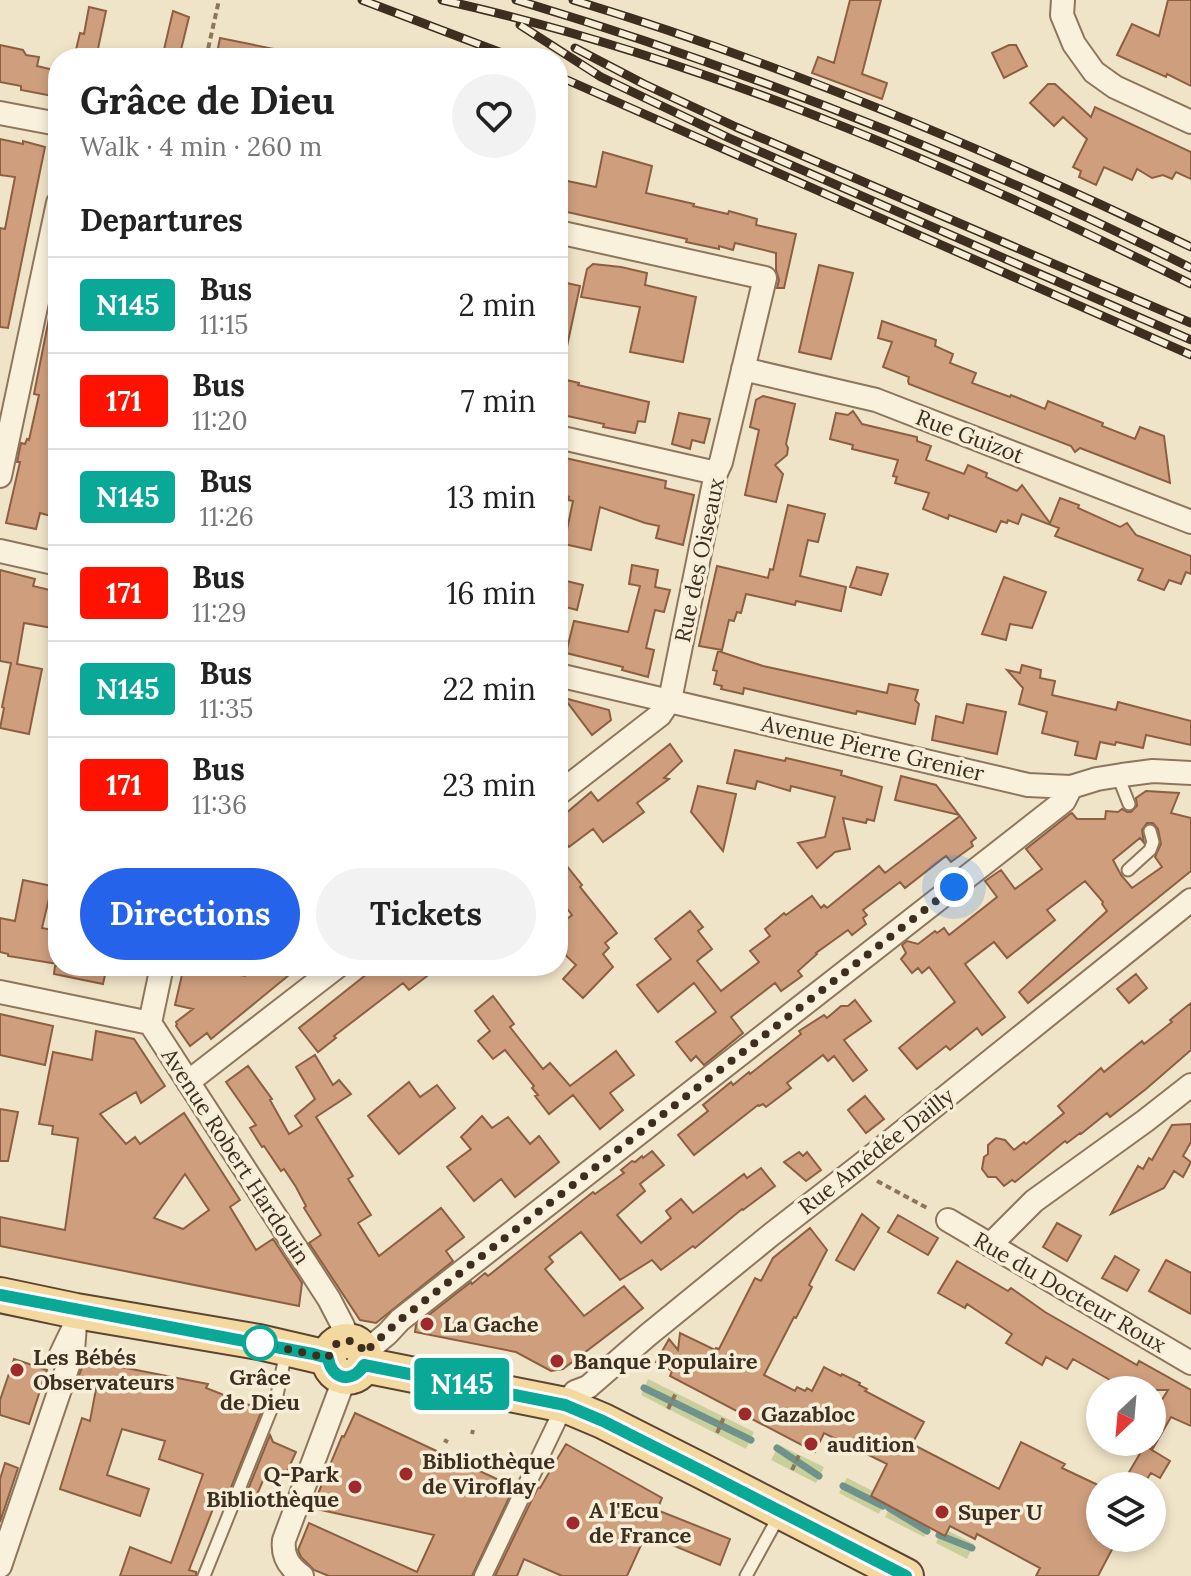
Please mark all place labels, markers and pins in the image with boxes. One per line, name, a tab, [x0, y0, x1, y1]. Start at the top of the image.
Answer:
place label: La Gache	[443, 1310, 539, 1338]
marker: La Gache	[418, 1315, 436, 1333]
marker: Grâce de Dieu	[243, 1326, 277, 1360]
place label: Les Bébés Observateurs	[33, 1343, 174, 1396]
place label: Banque Populaire	[573, 1347, 758, 1375]
marker: Banque Populaire	[548, 1352, 566, 1370]
marker: Les Bébés Observateurs	[8, 1361, 26, 1379]
place label: Grâce de Dieu	[220, 1363, 300, 1416]
place label: Gazabloc	[761, 1400, 856, 1428]
marker: Gazabloc	[736, 1405, 754, 1423]
place label: audition	[827, 1430, 915, 1458]
marker: audition	[802, 1435, 820, 1453]
place label: Bibliothèque de Viroflay	[422, 1447, 555, 1500]
place label: Q-Park Bibliothèque	[206, 1460, 339, 1513]
marker: Bibliothèque de Viroflay	[397, 1465, 415, 1483]
marker: Q-Park Bibliothèque	[346, 1478, 364, 1496]
place label: A l'Ecu de France	[589, 1496, 691, 1549]
place label: Super U	[958, 1498, 1043, 1526]
marker: Super U	[933, 1503, 951, 1521]
marker: A l'Ecu de France	[564, 1514, 582, 1532]

